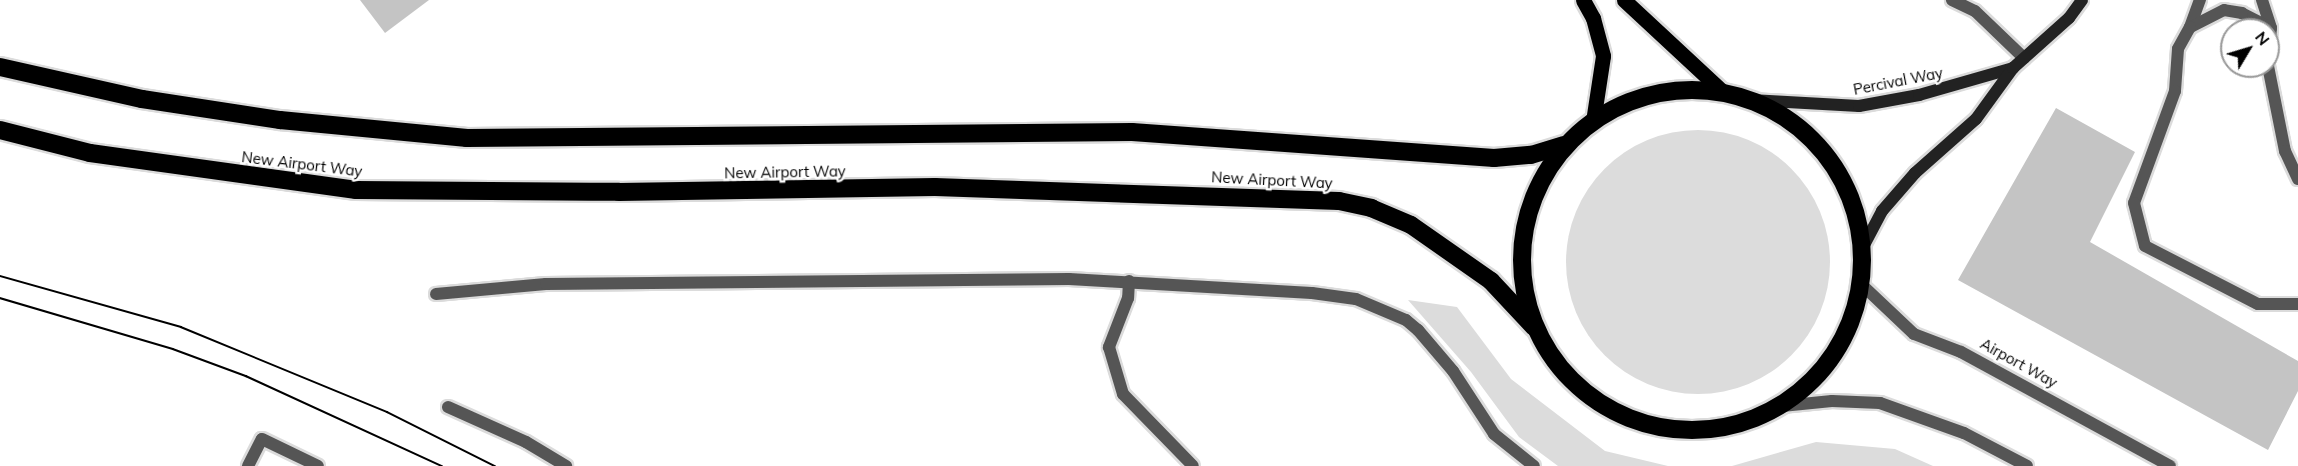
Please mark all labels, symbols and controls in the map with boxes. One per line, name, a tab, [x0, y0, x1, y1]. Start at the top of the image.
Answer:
north arrow	[2220, 18, 2280, 78]
text: N	[2251, 27, 2274, 49]
street label: Percival Way	[1852, 63, 1944, 99]
street label: New Airport Way	[241, 148, 363, 180]
street label: New Airport Way	[724, 162, 846, 182]
street label: New Airport Way	[1211, 168, 1333, 192]
street label: Airport Way	[1977, 334, 2061, 392]

